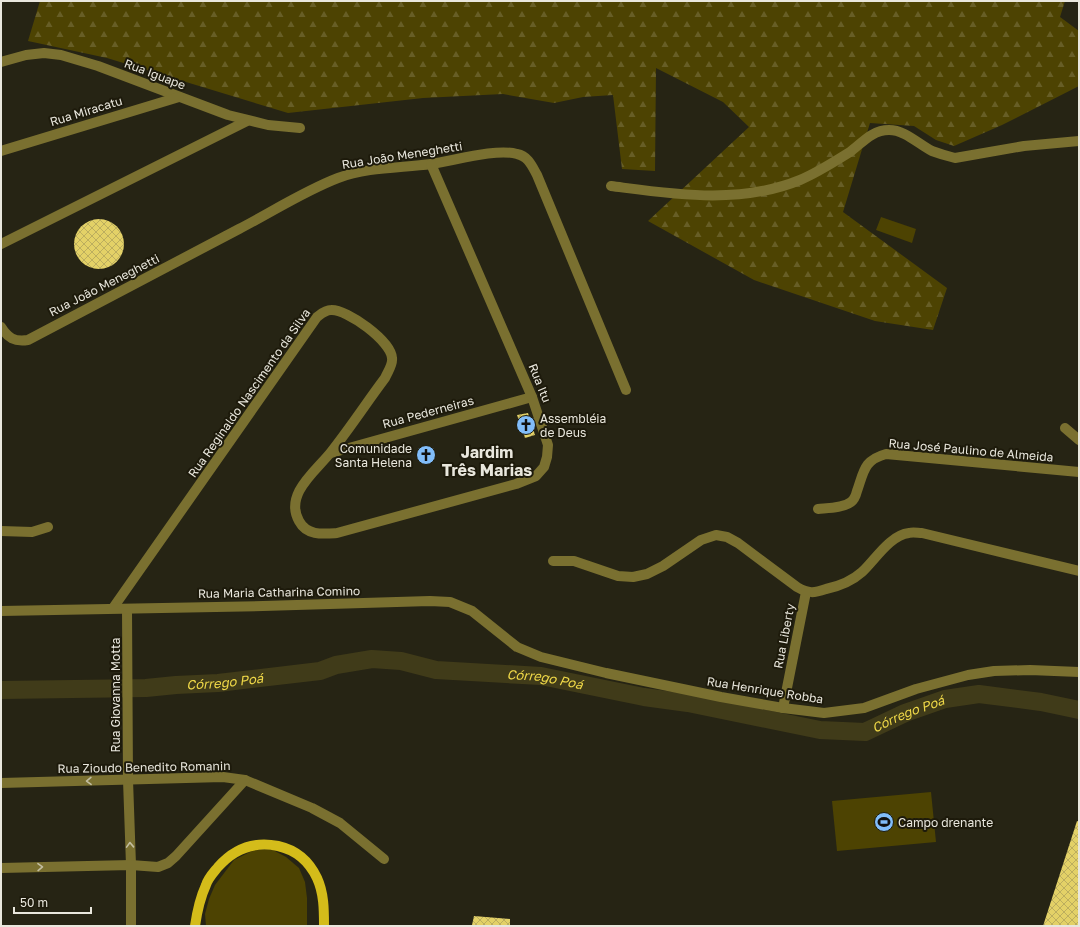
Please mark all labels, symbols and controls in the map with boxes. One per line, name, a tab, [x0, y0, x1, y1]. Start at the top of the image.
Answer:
street label: Rua Iguape	[122, 55, 188, 93]
street label: Rua Miracatu	[48, 93, 124, 129]
street label: Rua João Meneghetti	[341, 138, 463, 172]
street label: Rua João Meneghetti	[46, 251, 162, 319]
street label: Rua Reginaldo Nascimento da Silva	[185, 306, 313, 480]
street label: Rua Itu	[525, 361, 555, 405]
street label: Rua Pederneiras	[381, 393, 475, 431]
place label: Assembléia de Deus	[540, 411, 606, 440]
church icon: Assembléia de Deus	[515, 414, 537, 436]
street label: Rua José Paulino de Almeida	[888, 435, 1054, 465]
place label: Comunidade Santa Helena	[335, 441, 412, 470]
district label: Jardim Três Marias	[442, 442, 532, 480]
church icon: Comunidade Santa Helena	[415, 444, 437, 466]
street label: Rua Maria Catharina Comino	[198, 583, 360, 601]
street label: Rua Liberty	[770, 602, 798, 670]
street label: Rua Giovanna Motta	[108, 637, 123, 753]
water label: Córrego Poá	[506, 666, 586, 693]
water label: Córrego Poá	[186, 670, 265, 692]
street label: Rua Henrique Robba	[706, 673, 824, 707]
water label: Córrego Poá	[869, 691, 948, 736]
street label: Rua Zioudo Benedito Romanin	[57, 758, 231, 776]
one-way arrow	[86, 776, 92, 785]
sports icon: Campo drenante	[873, 811, 895, 833]
place label: Campo drenante	[898, 815, 993, 830]
one-way arrow	[126, 842, 134, 848]
one-way arrow	[37, 863, 43, 872]
scale bar	[14, 889, 91, 915]
text: 50 m	[20, 895, 48, 910]

